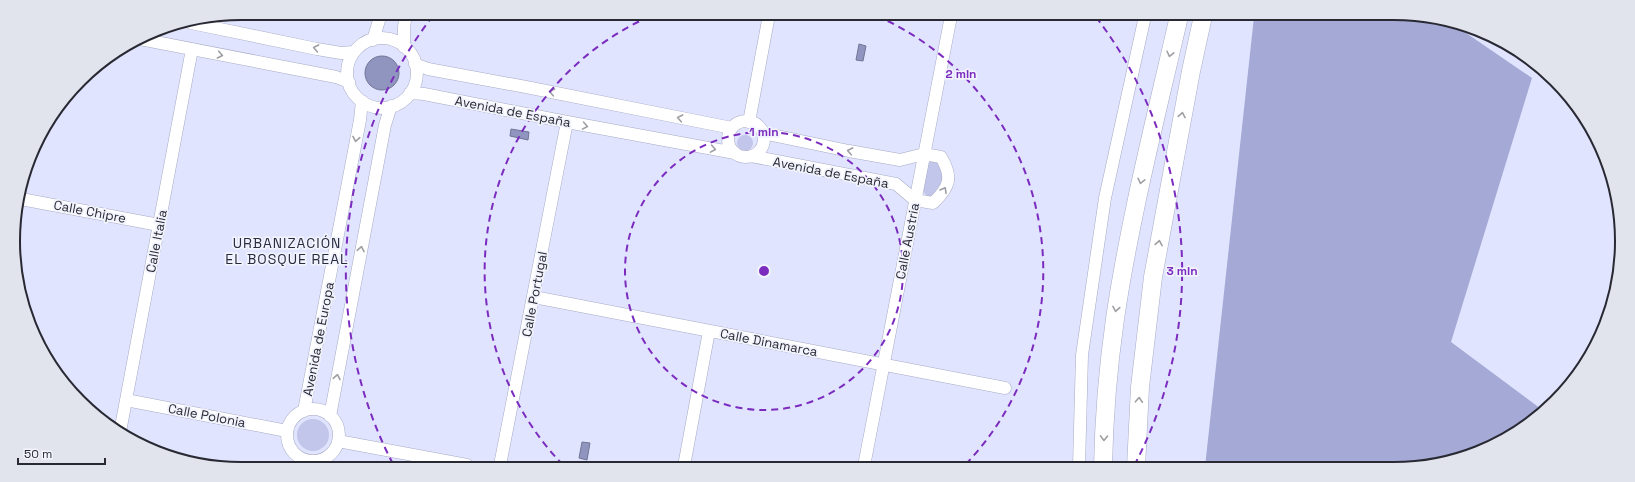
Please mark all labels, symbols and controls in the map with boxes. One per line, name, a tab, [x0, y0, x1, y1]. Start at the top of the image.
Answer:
one-way arrow	[313, 45, 319, 53]
one-way arrow	[216, 50, 223, 58]
one-way arrow	[1167, 51, 1175, 58]
text: 2 min	[945, 66, 977, 82]
one-way arrow	[549, 89, 555, 97]
street label: Avenida de España	[454, 92, 573, 131]
one-way arrow	[1178, 112, 1186, 118]
one-way arrow	[677, 114, 683, 122]
one-way arrow	[582, 121, 589, 129]
text: 1 min	[749, 124, 779, 140]
one-way arrow	[353, 136, 361, 142]
one-way arrow	[710, 144, 716, 153]
one-way arrow	[846, 148, 853, 156]
street label: Avenida de España	[772, 153, 891, 192]
one-way arrow	[1138, 178, 1146, 184]
one-way arrow	[939, 187, 946, 194]
street label: Calle Chipre	[52, 196, 128, 227]
street label: Calle Austria	[892, 201, 923, 281]
street label: Calle Italia	[142, 208, 171, 274]
district label: URBANIZACIÓN EL BOSQUE REAL	[225, 234, 349, 268]
one-way arrow	[1154, 240, 1163, 246]
one-way arrow	[356, 246, 365, 253]
street label: Calle Portugal	[518, 250, 551, 338]
text: 3 min	[1166, 263, 1198, 279]
centre of rings	[757, 264, 771, 278]
street label: Avenida de Europa	[299, 280, 338, 398]
one-way arrow	[1113, 306, 1121, 312]
street label: Calle Dinamarca	[719, 325, 820, 360]
one-way arrow	[332, 374, 340, 380]
one-way arrow	[1135, 397, 1144, 403]
street label: Calle Polonia	[167, 400, 248, 431]
one-way arrow	[1099, 435, 1108, 441]
scale bar	[18, 440, 105, 466]
text: 50 m	[24, 446, 52, 462]

